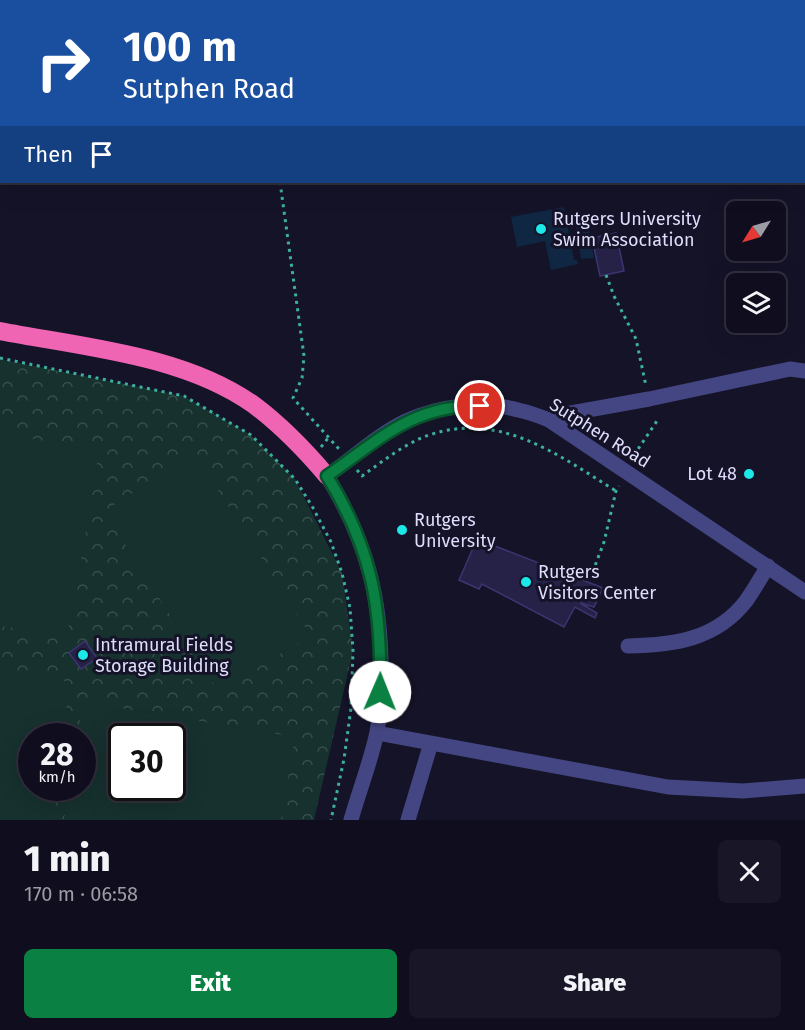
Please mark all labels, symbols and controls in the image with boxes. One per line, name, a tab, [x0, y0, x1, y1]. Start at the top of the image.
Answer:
text: 100 m	[123, 22, 237, 72]
icon: right	[24, 24, 102, 102]
text: Sutphen Road	[123, 73, 295, 105]
icon: arrive	[85, 138, 118, 171]
text: Then	[24, 141, 73, 168]
north arrow	[726, 201, 786, 261]
map controls	[726, 201, 786, 333]
place label: Rutgers University Swim Association	[553, 208, 701, 251]
marker: Rutgers University Swim Association	[534, 222, 548, 236]
button: layers	[726, 273, 786, 333]
pin	[454, 380, 505, 431]
icon: arrive	[463, 389, 496, 422]
street label: Sutphen Road	[546, 393, 654, 473]
place label: Lot 48	[687, 463, 737, 485]
marker: Lot 48	[742, 467, 756, 481]
place label: Rutgers University	[414, 509, 496, 552]
marker: Rutgers University	[395, 523, 409, 537]
place label: Rutgers Visitors Center	[538, 561, 656, 604]
marker: Rutgers Visitors Center	[519, 575, 533, 589]
place label: Intramural Fields Storage Building	[95, 634, 233, 677]
marker: Intramural Fields Storage Building	[76, 648, 90, 662]
position arrow	[348, 660, 412, 724]
speed limit sign: 30	[108, 723, 186, 801]
text: 28	[41, 737, 73, 773]
text: km/h	[38, 768, 76, 786]
text: 1 min	[24, 837, 110, 881]
button: close	[718, 840, 781, 903]
text: 170 m · 06:58	[24, 882, 138, 906]
button: Exit	[24, 949, 397, 1018]
button: Share	[409, 949, 781, 1018]

